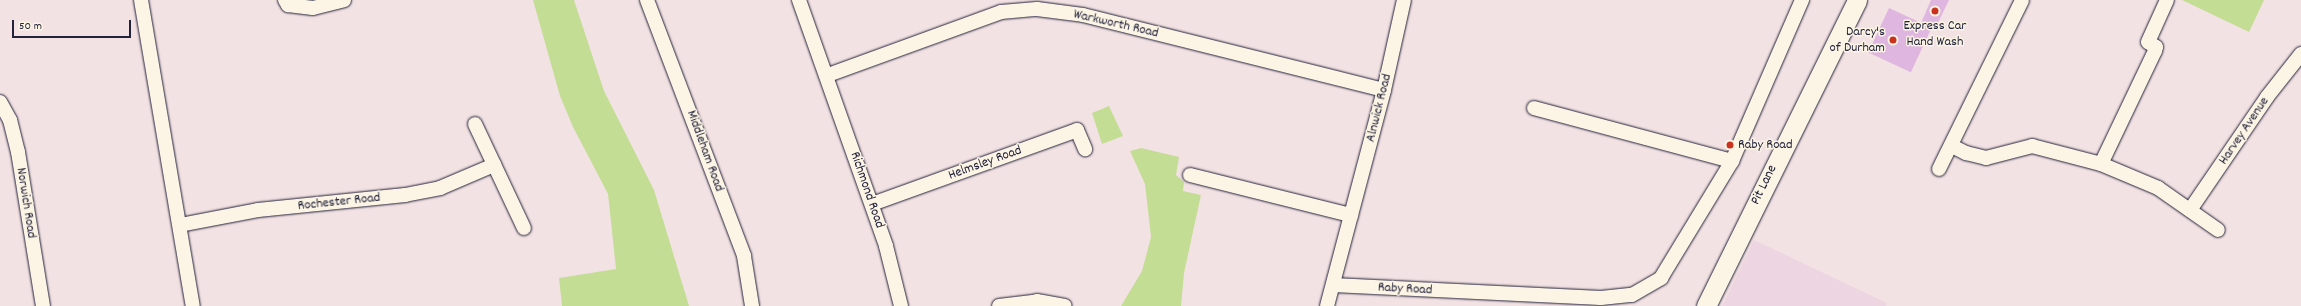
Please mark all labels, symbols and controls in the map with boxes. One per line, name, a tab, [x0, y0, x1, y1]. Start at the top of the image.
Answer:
street label: Warkworth Road	[1072, 6, 1160, 42]
marker: Express Car Hand Wash	[1930, 6, 1940, 16]
scale bar	[14, 12, 133, 38]
text: 50 m	[19, 18, 42, 35]
place label: Express Car Hand Wash	[1903, 18, 1967, 50]
place label: Darcy's of Durham	[1830, 24, 1885, 56]
marker: Darcy's of Durham	[1888, 35, 1898, 45]
street label: Alnwick Road	[1362, 72, 1396, 144]
street label: Harvey Avenue	[2215, 94, 2273, 168]
street label: Middleham Road	[683, 108, 727, 194]
place label: Raby Road	[1738, 137, 1793, 153]
marker: Raby Road	[1725, 140, 1735, 150]
street label: Helmsley Road	[946, 142, 1024, 184]
street label: Richmond Road	[846, 150, 888, 230]
street label: Pit Lane	[1747, 162, 1781, 208]
street label: Norwich Road	[12, 166, 40, 240]
street label: Rochester Road	[297, 189, 381, 215]
street label: Raby Road	[1377, 279, 1433, 299]

